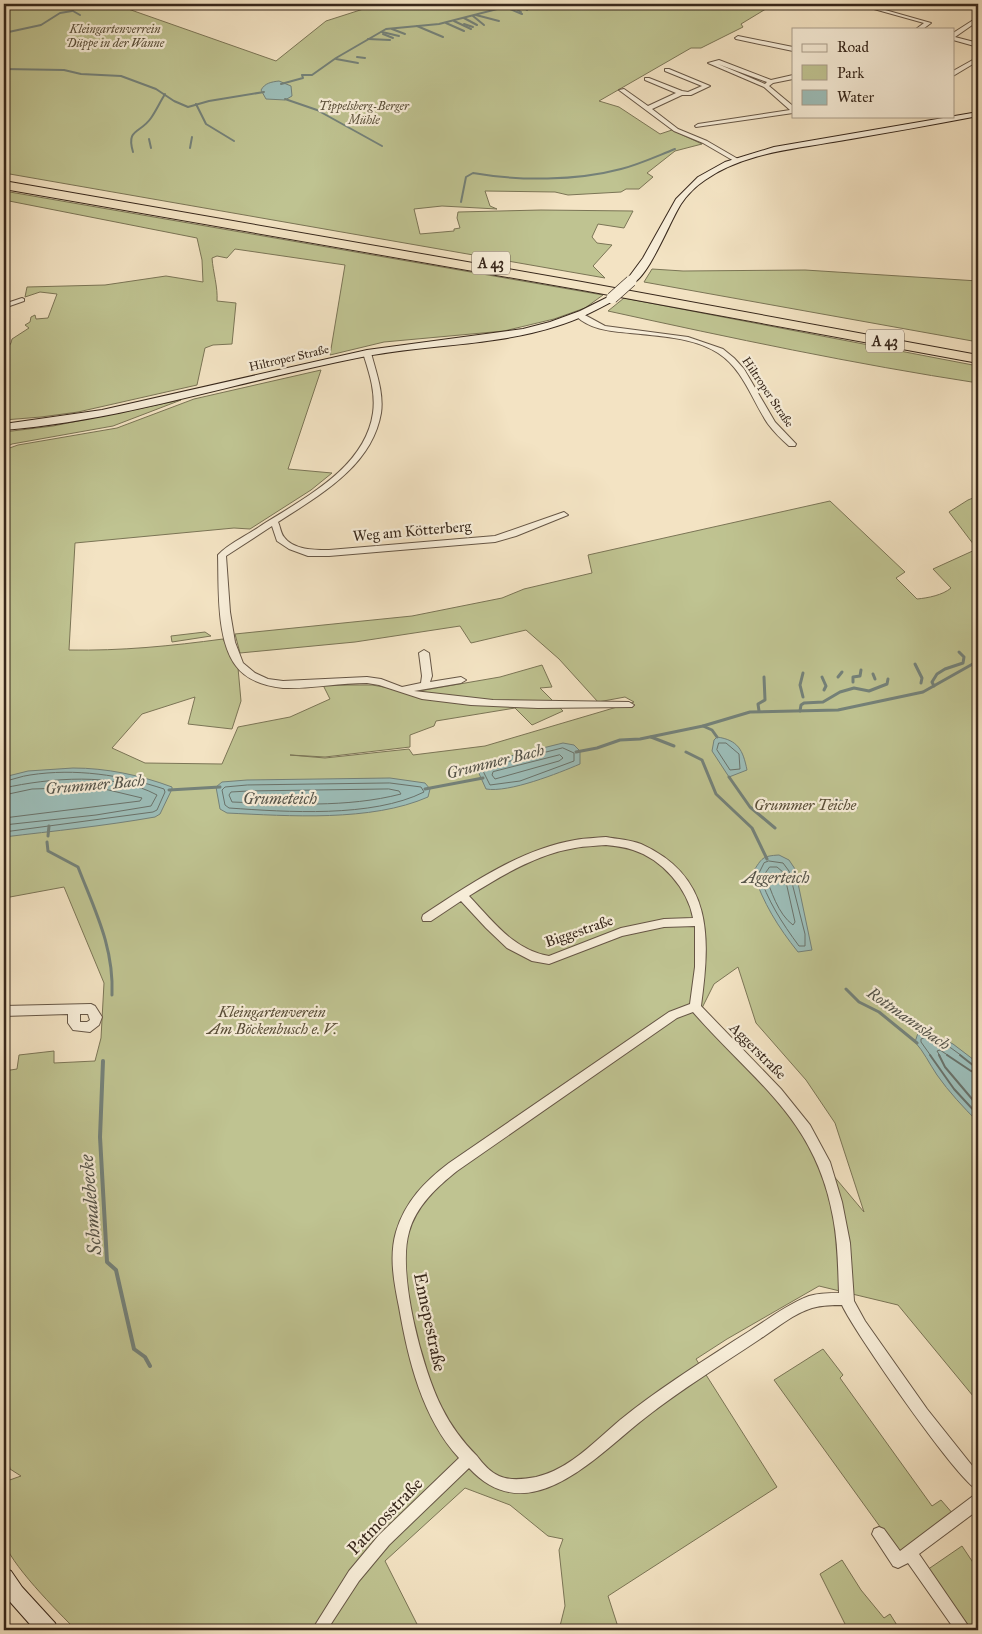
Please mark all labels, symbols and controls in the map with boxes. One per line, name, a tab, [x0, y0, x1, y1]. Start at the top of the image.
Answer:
park label: Kleingartenverrein Düppe in der Wanne	[66, 22, 165, 51]
legend	[792, 28, 954, 118]
text: Road	[837, 38, 869, 56]
text: Park	[837, 64, 864, 82]
text: Water	[837, 88, 874, 106]
park label: Tippelsberg-Berger Mühle	[319, 99, 410, 127]
road number: A 43	[472, 252, 510, 274]
road number: A 43	[866, 330, 904, 352]
street label: Hiltroper Straße	[248, 342, 330, 374]
street label: Hiltroper Straße	[739, 354, 797, 430]
street label: Weg am Kötterberg	[352, 517, 473, 545]
water label: Grummer Bach	[444, 740, 546, 783]
water label: Grummer Bach	[44, 771, 146, 798]
water label: Grumeteich	[243, 789, 317, 808]
park label: Grummer Teiche	[754, 796, 857, 814]
water label: Aggerteich	[740, 868, 810, 887]
street label: Biggestraße	[543, 911, 615, 951]
water label: Rottmannsbach	[863, 982, 954, 1054]
park label: Kleingartenverein Am Böckenbusch e. V.	[205, 1003, 338, 1038]
street label: Aggerstraße	[725, 1018, 790, 1083]
water label: Schmalebecke	[75, 1153, 106, 1257]
street label: Ennepestraße	[409, 1271, 451, 1373]
street label: Patmosstraße	[343, 1473, 427, 1559]

